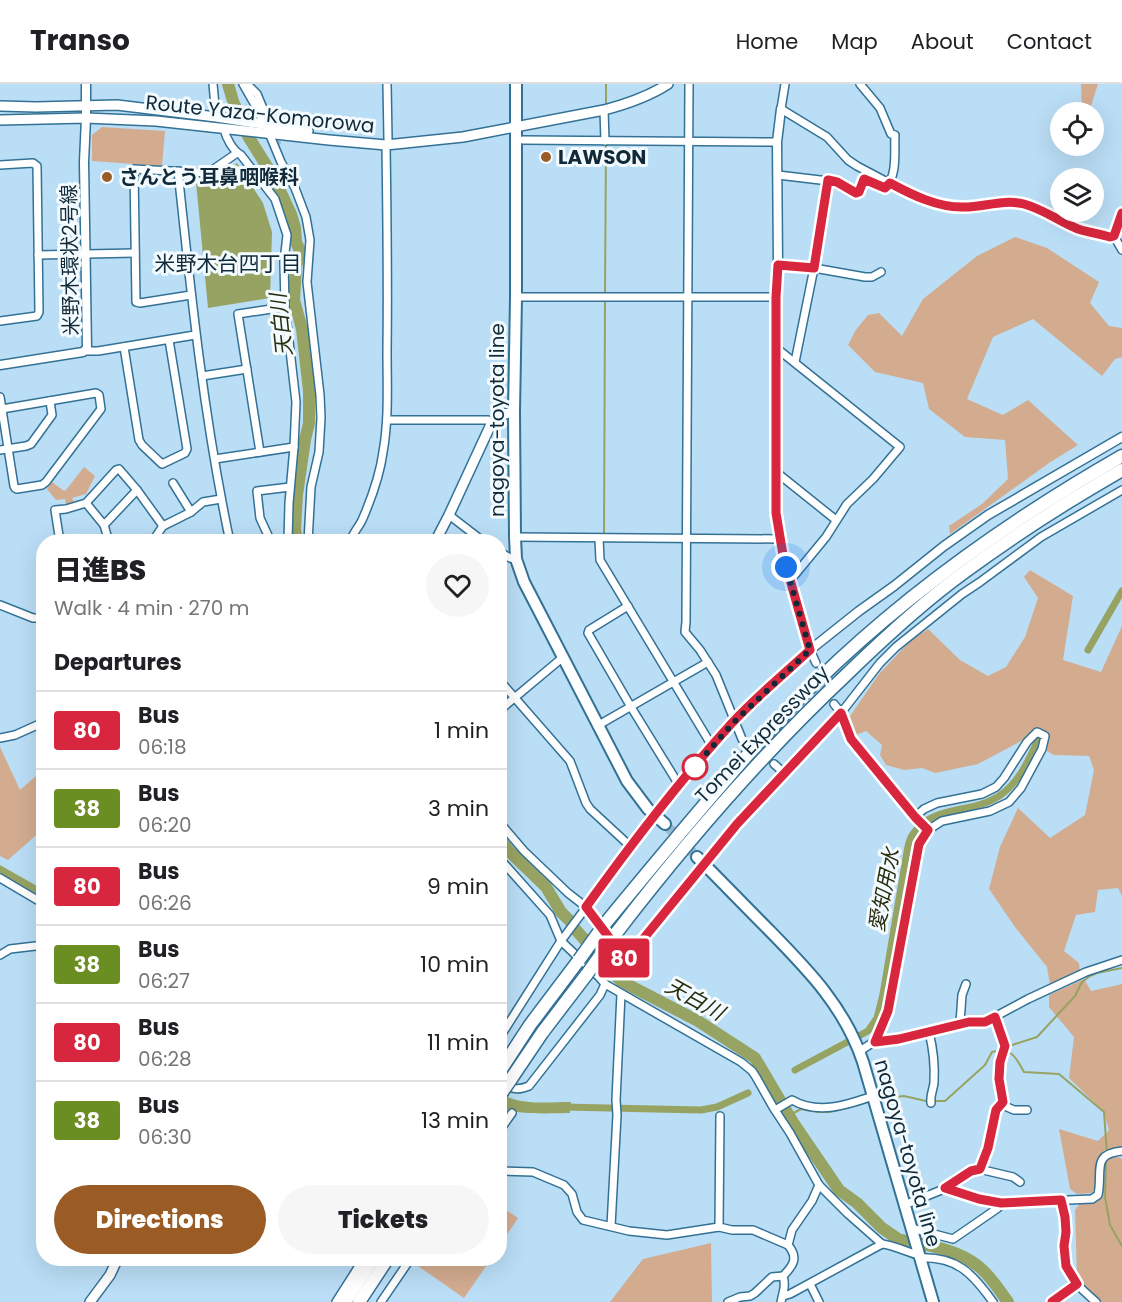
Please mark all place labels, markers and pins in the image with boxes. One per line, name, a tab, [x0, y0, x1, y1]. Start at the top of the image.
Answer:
place label: LAWSON	[558, 143, 646, 171]
marker: LAWSON	[539, 150, 553, 164]
place label: さんとう耳鼻咽喉科	[119, 163, 299, 191]
marker: さんとう耳鼻咽喉科	[100, 170, 114, 184]
unlabelled marker	[682, 754, 708, 780]

